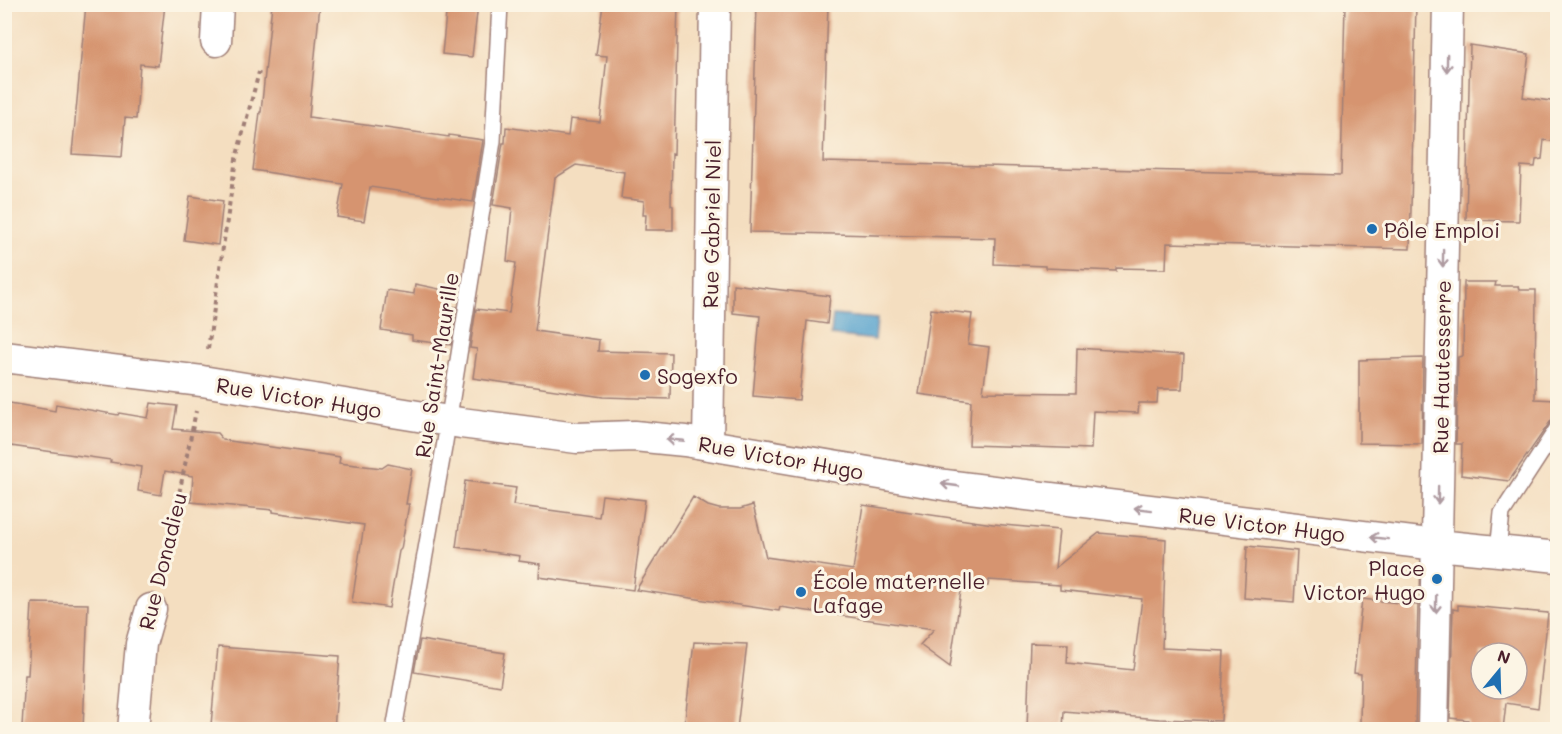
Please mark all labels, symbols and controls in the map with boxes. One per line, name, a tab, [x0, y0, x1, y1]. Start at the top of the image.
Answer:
one-way arrow	[1441, 52, 1453, 72]
street label: Rue Gabriel Niel	[696, 139, 726, 309]
place label: Pôle Emploi	[1384, 216, 1500, 243]
marker: Pôle Emploi	[1365, 222, 1379, 236]
one-way arrow	[1437, 247, 1449, 267]
street label: Rue Saint-Maurille	[408, 270, 464, 460]
street label: Rue Hautesserre	[1426, 280, 1456, 454]
place label: Sogexfo	[657, 362, 738, 389]
marker: Sogexfo	[638, 368, 652, 382]
street label: Rue Victor Hugo	[214, 371, 384, 423]
street label: Rue Victor Hugo	[696, 429, 866, 485]
one-way arrow	[665, 434, 685, 445]
one-way arrow	[941, 479, 960, 490]
one-way arrow	[1432, 484, 1444, 504]
street label: Rue Donadieu	[132, 490, 192, 632]
street label: Rue Victor Hugo	[1177, 500, 1347, 548]
one-way arrow	[1134, 504, 1154, 515]
one-way arrow	[1369, 532, 1389, 543]
place label: Place Victor Hugo	[1303, 554, 1425, 605]
place label: École maternelle Lafage	[813, 567, 986, 618]
marker: Place Victor Hugo	[1430, 572, 1444, 586]
marker: École maternelle Lafage	[794, 585, 808, 599]
one-way arrow	[1430, 593, 1441, 613]
north arrow	[1469, 641, 1529, 701]
text: N	[1495, 644, 1513, 668]

